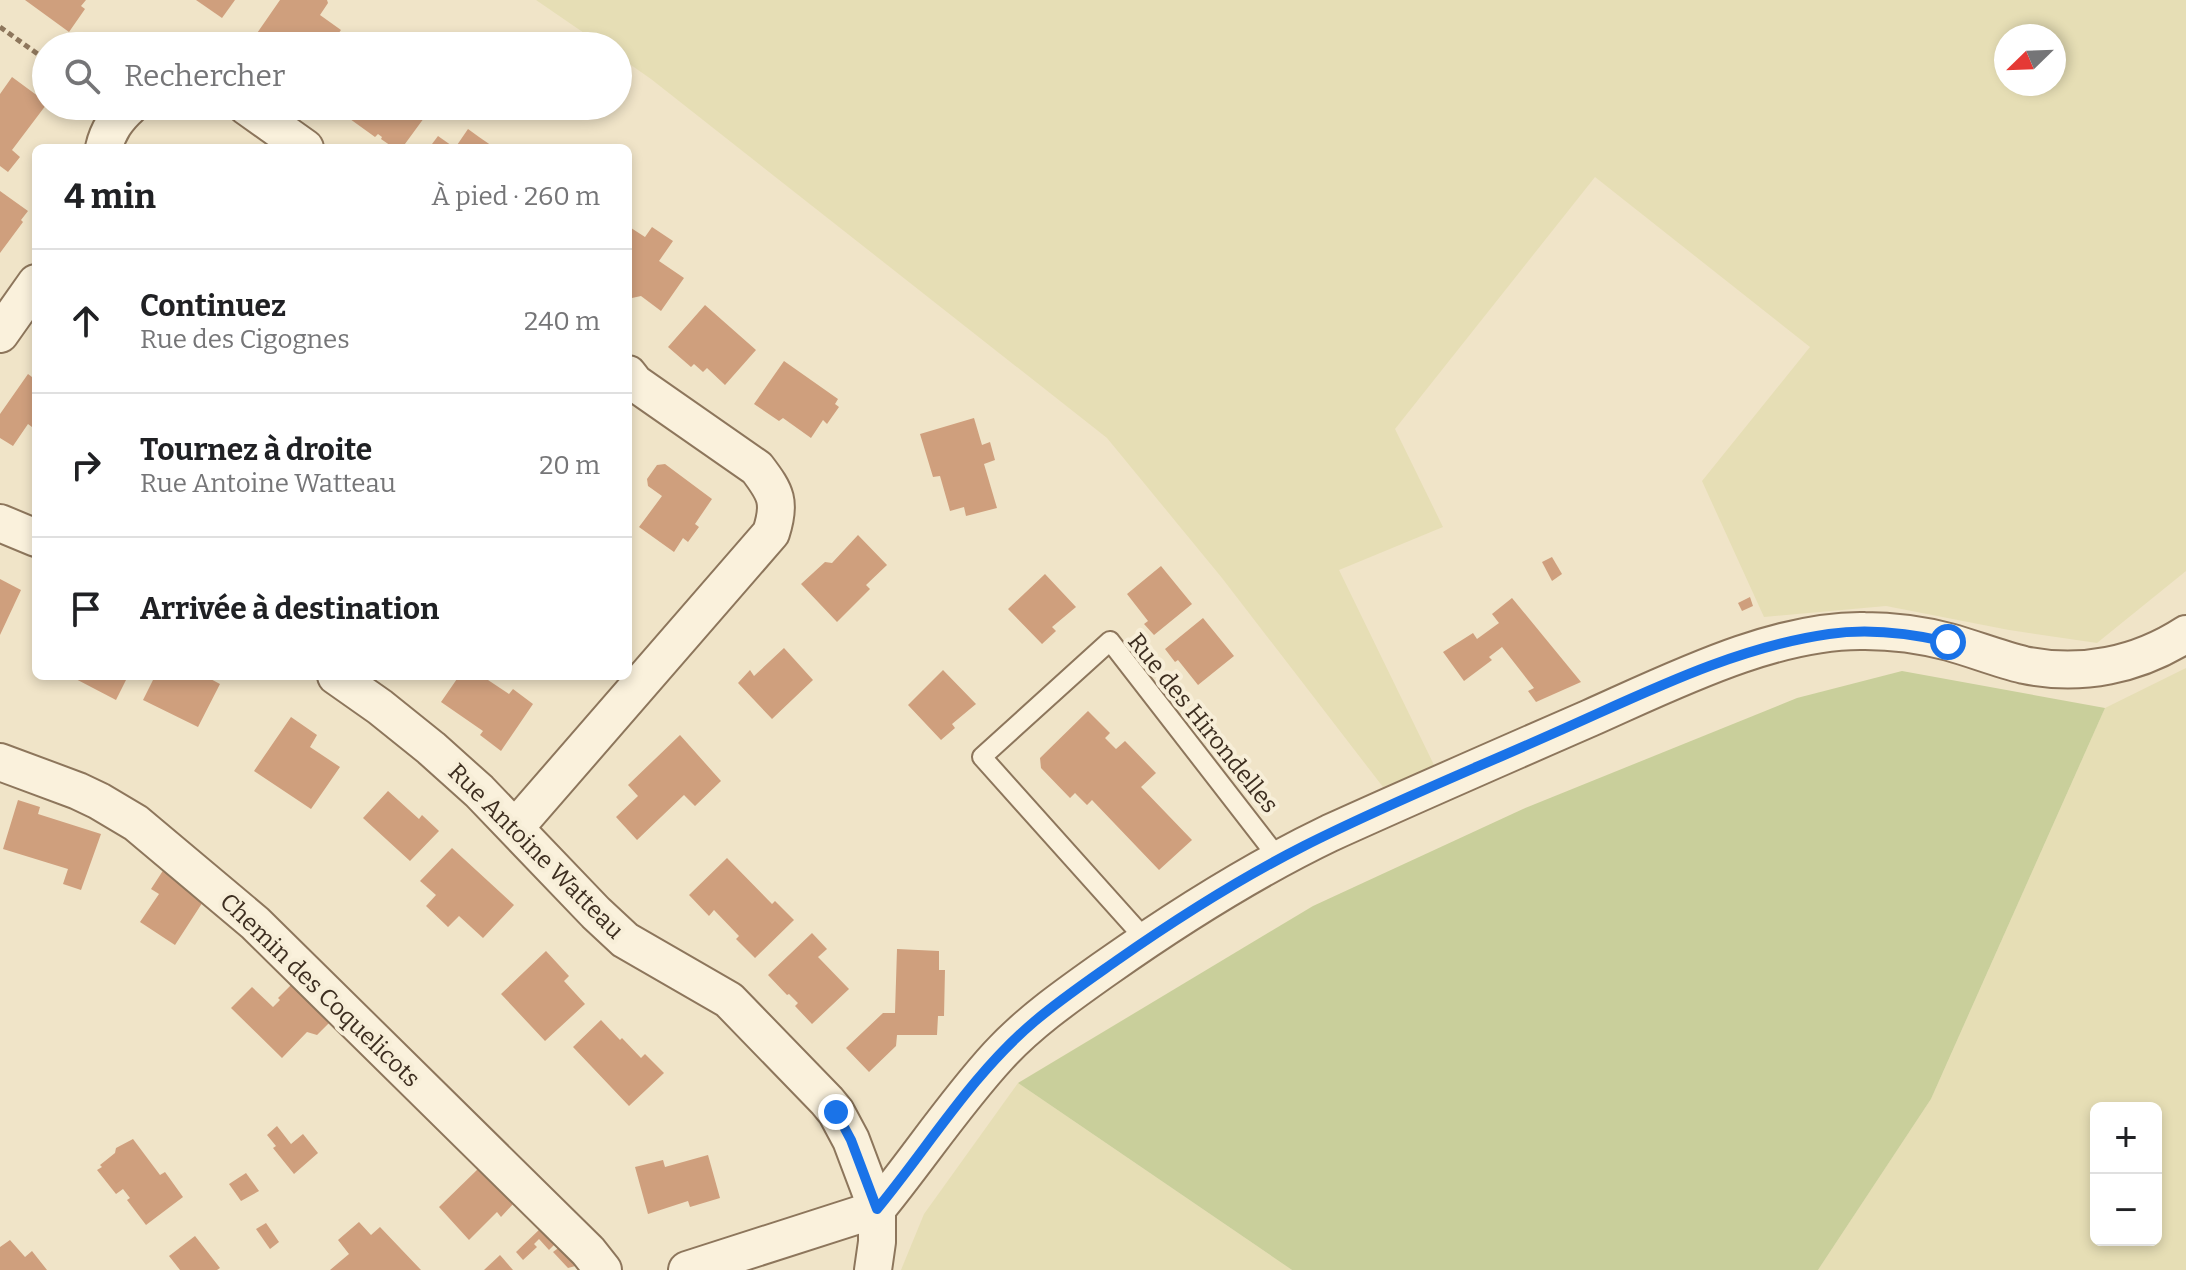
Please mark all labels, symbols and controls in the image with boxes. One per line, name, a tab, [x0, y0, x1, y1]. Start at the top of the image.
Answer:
north arrow	[1994, 24, 2066, 96]
search box	[32, 32, 632, 120]
icon: search	[60, 54, 104, 98]
text: Rechercher	[124, 58, 285, 94]
text: 4 min	[64, 176, 156, 217]
text: À pied · 260 m	[432, 181, 600, 212]
text: Continuez	[140, 288, 286, 324]
icon: ahead	[64, 299, 108, 343]
text: 240 m	[524, 306, 600, 337]
text: Rue des Cigognes	[140, 324, 350, 355]
text: Tournez à droite	[140, 432, 372, 468]
icon: right	[64, 443, 108, 487]
text: 20 m	[539, 450, 600, 481]
text: Rue Antoine Watteau	[140, 468, 396, 499]
icon: arrive	[64, 587, 108, 631]
text: Arrivée à destination	[140, 591, 439, 627]
route start	[1930, 624, 1966, 660]
street label: Rue des Hirondelles	[1122, 628, 1284, 818]
street label: Rue Antoine Watteau	[443, 758, 630, 945]
street label: Chemin des Coquelicots	[214, 887, 426, 1093]
route end	[818, 1094, 854, 1130]
map controls	[2090, 1102, 2162, 1246]
button: +	[2090, 1102, 2162, 1174]
button: −	[2090, 1174, 2162, 1246]

